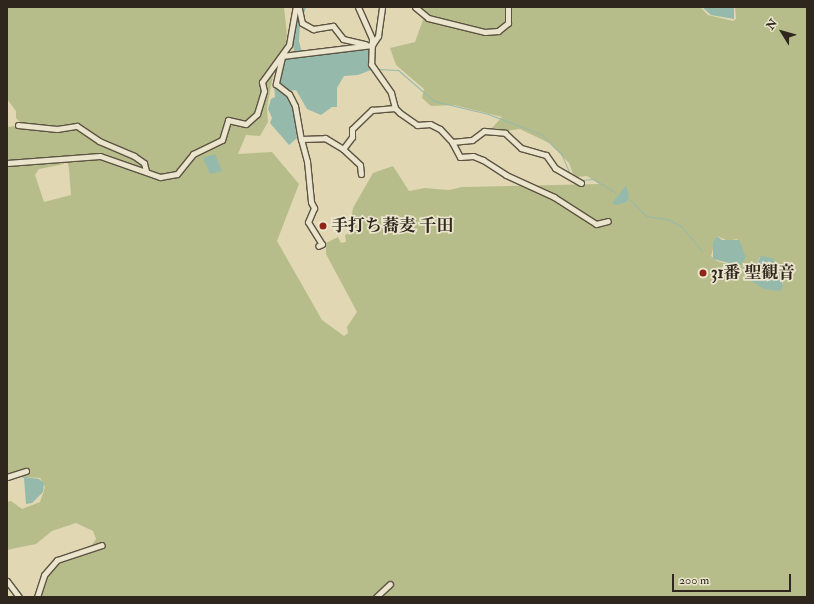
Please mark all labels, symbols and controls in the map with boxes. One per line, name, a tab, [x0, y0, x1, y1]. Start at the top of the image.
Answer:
north arrow	[762, 12, 802, 52]
text: N	[764, 17, 780, 32]
place label: 手打ち蕎麦 千田	[331, 216, 454, 236]
marker: 手打ち蕎麦 千田	[318, 221, 328, 231]
place label: 31番 聖観音	[711, 263, 795, 283]
marker: 31番 聖観音	[698, 268, 708, 278]
scale bar	[674, 566, 793, 592]
text: 200 m	[679, 573, 709, 588]

